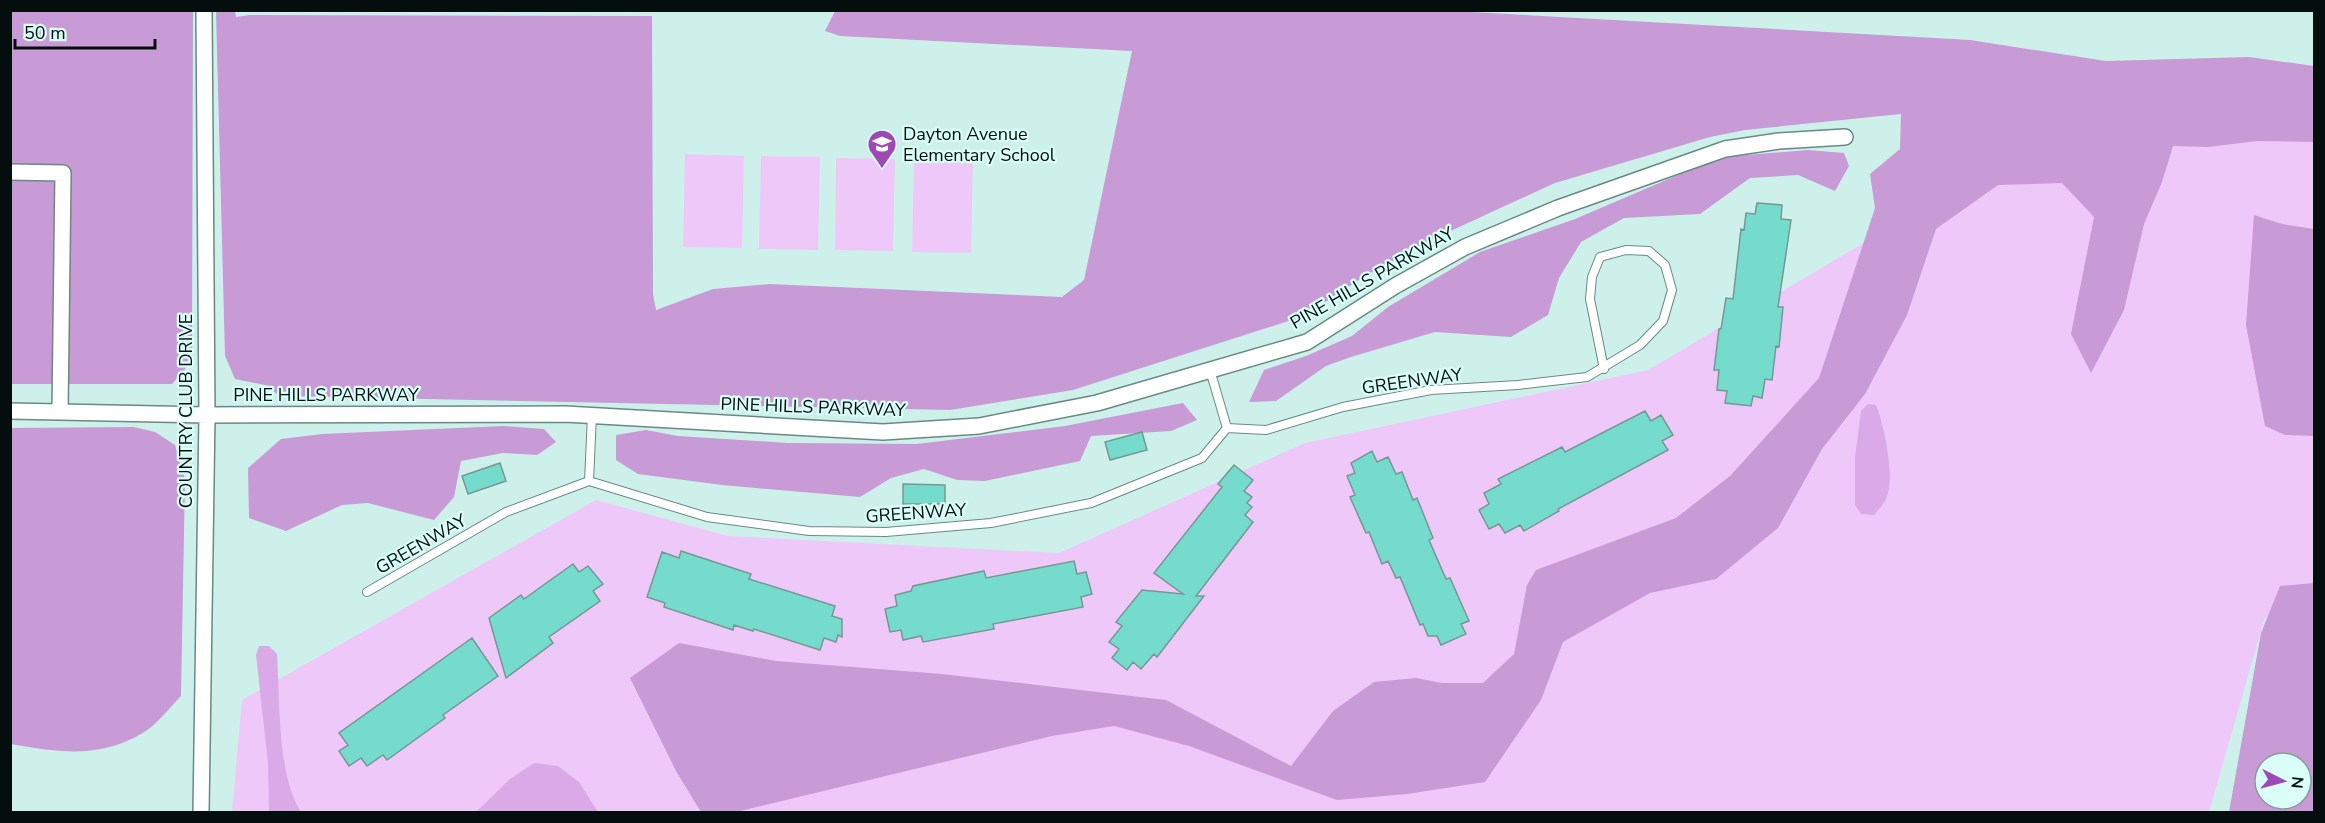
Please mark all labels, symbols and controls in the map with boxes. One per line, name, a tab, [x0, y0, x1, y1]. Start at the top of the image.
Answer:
scale bar	[15, 12, 154, 50]
text: 50 m	[24, 21, 66, 45]
place label: Dayton Avenue Elementary School	[903, 122, 1056, 167]
school or university icon: Dayton Avenue Elementary School	[866, 128, 898, 170]
street label: PINE HILLS PARKWAY	[1286, 221, 1459, 335]
street label: COUNTRY CLUB DRIVE	[174, 314, 198, 508]
street label: GREENWAY	[1360, 362, 1464, 400]
street label: PINE HILLS PARKWAY	[233, 383, 419, 407]
street label: PINE HILLS PARKWAY	[720, 392, 906, 422]
street label: GREENWAY	[865, 497, 967, 528]
street label: GREENWAY	[371, 508, 471, 580]
north arrow	[2253, 751, 2313, 811]
text: N	[2285, 775, 2308, 790]

